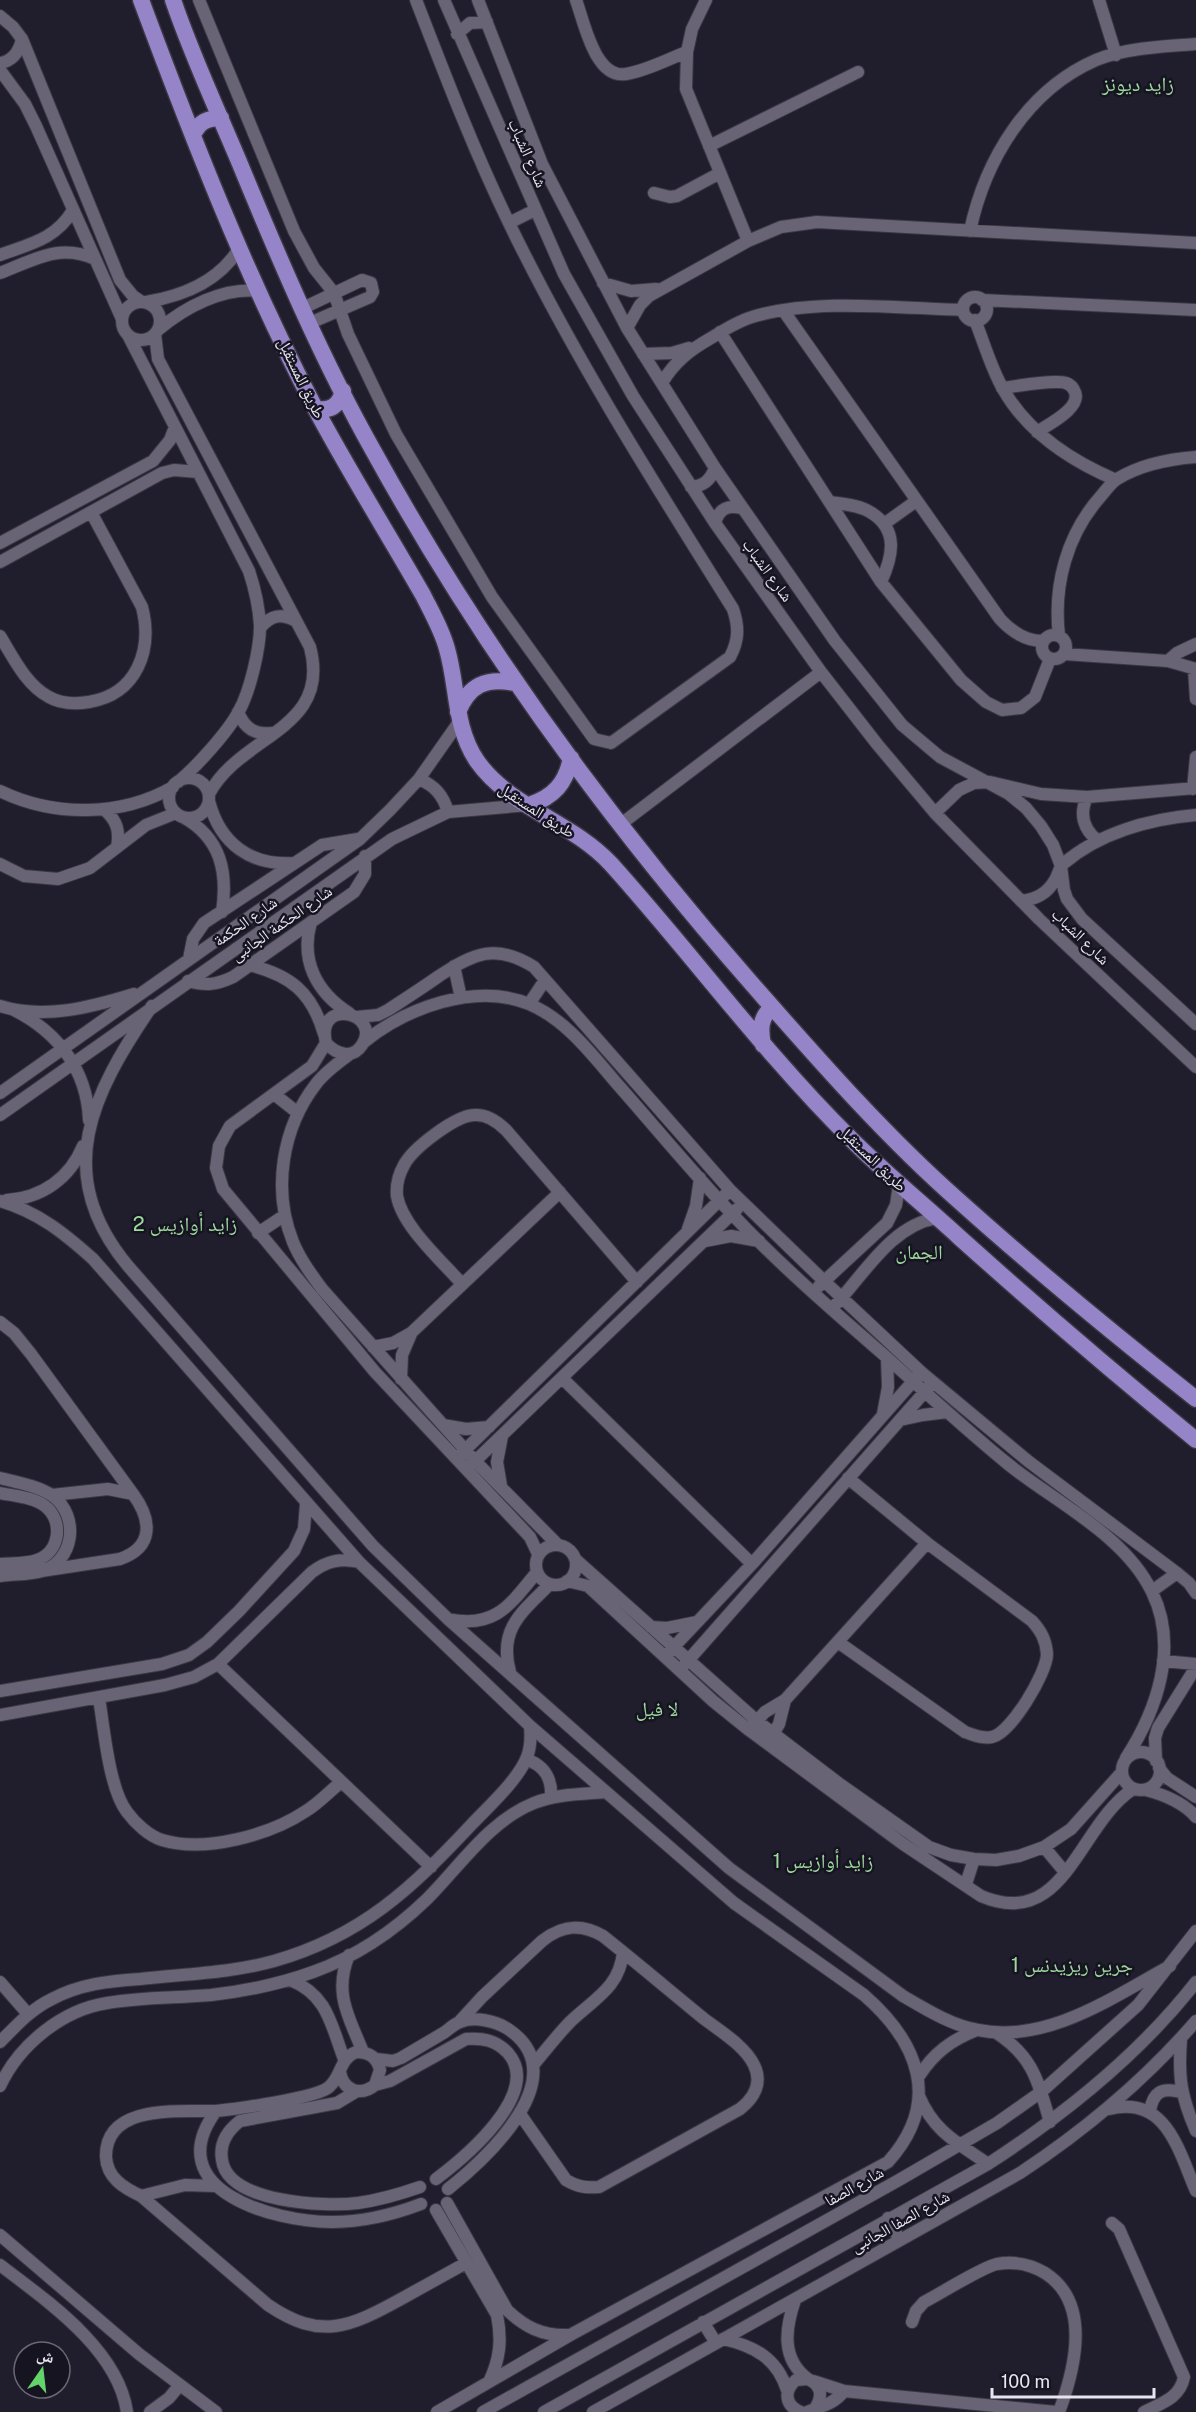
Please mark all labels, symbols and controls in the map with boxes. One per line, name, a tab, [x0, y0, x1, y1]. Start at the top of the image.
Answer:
district label: زايد ديونز	[1101, 72, 1174, 96]
street label: شارع الشباب	[503, 116, 551, 191]
street label: طريق المستقبل	[273, 335, 329, 422]
street label: شارع الشباب	[738, 535, 797, 606]
street label: طريق المستقبل	[494, 779, 578, 843]
street label: شارع الحكمة الجانبى	[227, 881, 336, 966]
street label: شارع الحكمة	[210, 893, 281, 951]
street label: شارع الشباب	[1047, 904, 1114, 969]
street label: طريق المستقبل	[834, 1121, 911, 1196]
district label: زايد أوازيس 2	[133, 1212, 237, 1236]
district label: الجمان	[895, 1240, 943, 1264]
district label: لا فيل	[636, 1697, 678, 1721]
district label: زايد أوازيس 1	[773, 1849, 873, 1873]
district label: جرين ريزيدنس 1	[1011, 1953, 1133, 1977]
street label: شارع الصفا	[822, 2163, 887, 2211]
street label: شارع الصفا الجانبى	[848, 2186, 953, 2257]
north arrow	[12, 2340, 72, 2400]
text: ش	[35, 2345, 56, 2367]
scale bar	[992, 2361, 1154, 2399]
text: 100 m	[1001, 2371, 1050, 2392]

